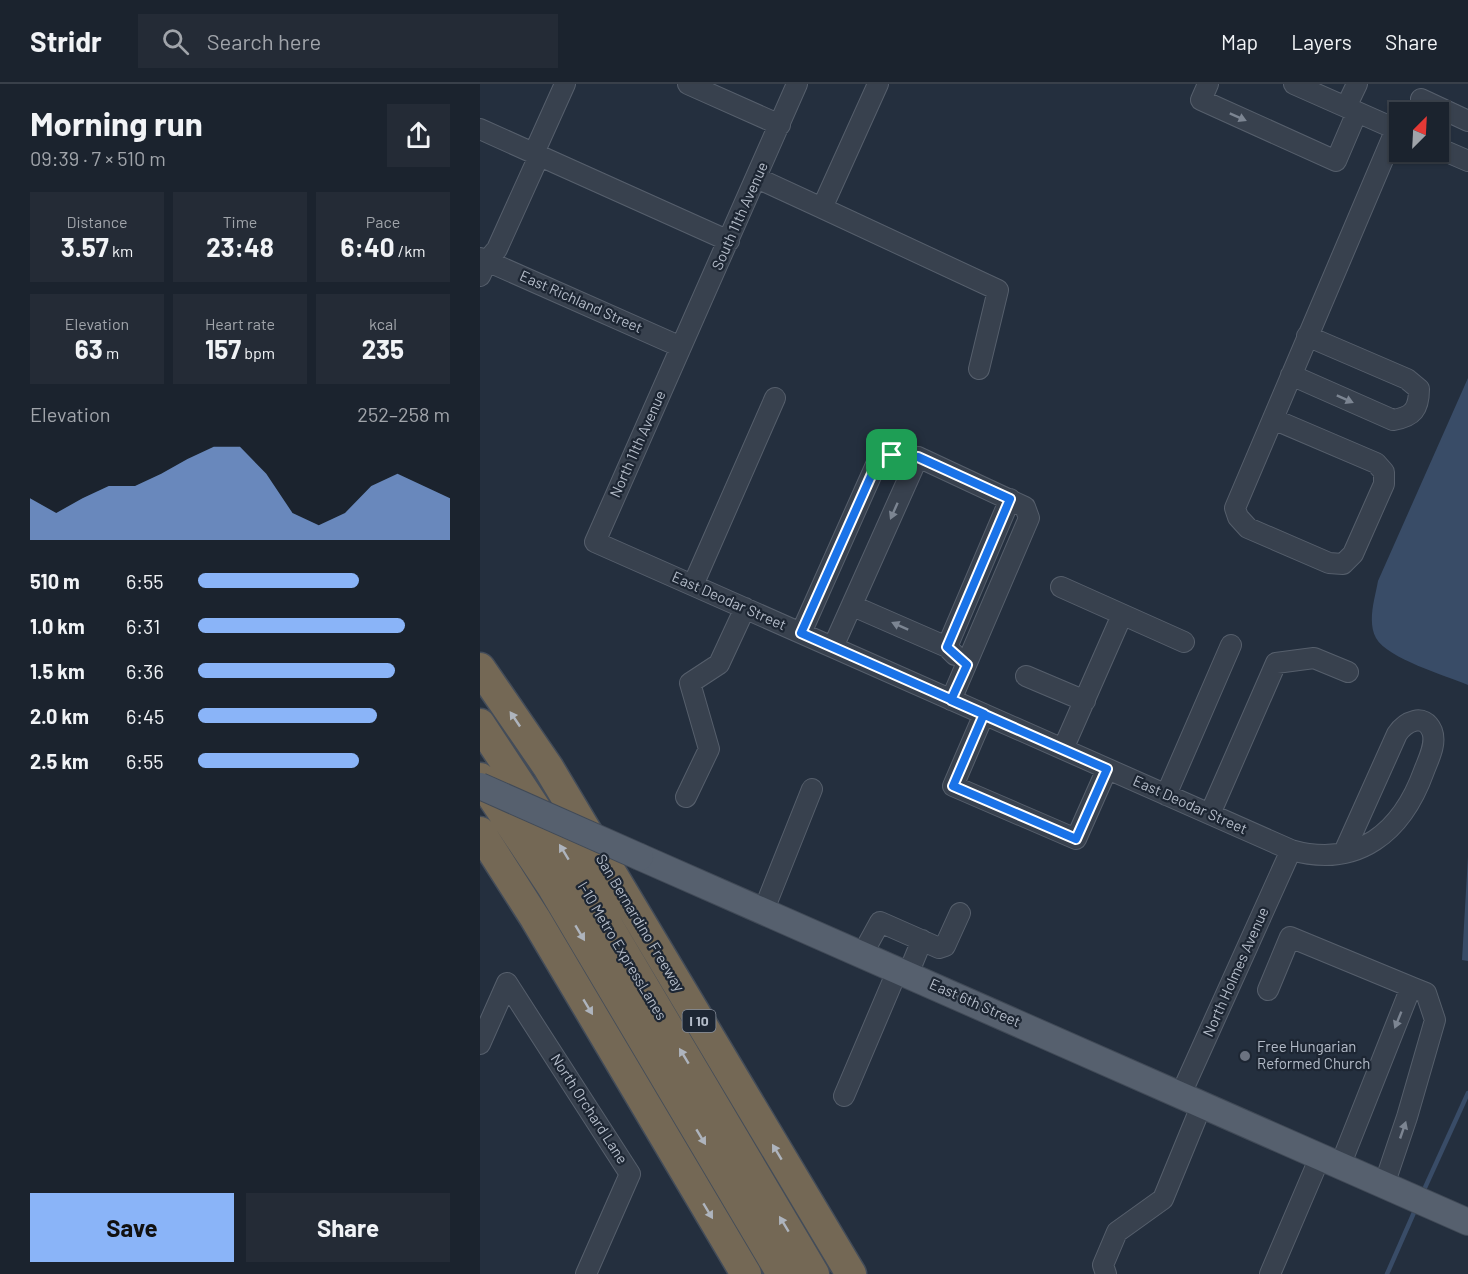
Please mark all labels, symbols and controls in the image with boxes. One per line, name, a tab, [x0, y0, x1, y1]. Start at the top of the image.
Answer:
search box	[138, 14, 558, 68]
text: Stridr	[30, 24, 102, 58]
icon: search	[159, 25, 192, 58]
text: Search here	[207, 28, 321, 54]
text: Map	[1221, 29, 1258, 54]
text: Layers	[1291, 29, 1352, 54]
text: Share	[1385, 29, 1438, 54]
north arrow	[1389, 102, 1449, 162]
map controls	[1389, 102, 1449, 162]
text: Morning run	[30, 103, 203, 143]
button: share	[387, 104, 450, 167]
one-way arrow	[1230, 112, 1248, 122]
text: 09:39 · 7 × 510 m	[30, 146, 166, 170]
street label: South 11th Avenue	[707, 159, 771, 272]
text: Distance	[67, 212, 127, 231]
text: Time	[223, 212, 257, 231]
text: Pace	[366, 212, 400, 231]
text: 3.57	[61, 231, 109, 262]
text: 23:48	[206, 231, 274, 262]
text: 6:40	[341, 231, 395, 262]
text: km	[109, 241, 133, 260]
text: /km	[395, 241, 425, 260]
street label: East Richland Street	[517, 266, 646, 336]
text: Elevation	[65, 314, 129, 333]
text: Heart rate	[205, 314, 275, 333]
text: kcal	[369, 314, 397, 333]
text: 63	[75, 333, 103, 364]
text: 157	[205, 333, 241, 364]
text: 235	[362, 333, 404, 364]
text: m	[103, 343, 119, 362]
text: bpm	[241, 343, 275, 362]
street label: North 11th Avenue	[605, 387, 669, 500]
one-way arrow	[1336, 394, 1353, 403]
text: Elevation	[30, 402, 111, 426]
text: 252–258 m	[357, 402, 450, 426]
pin	[866, 429, 917, 480]
icon: arrive	[875, 438, 908, 471]
one-way arrow	[889, 502, 899, 520]
street label: East Deodar Street	[670, 567, 789, 633]
text: 510 m	[30, 569, 80, 593]
text: 6:55	[126, 569, 164, 593]
text: 1.0 km	[30, 614, 85, 638]
text: 6:31	[126, 614, 160, 638]
one-way arrow	[890, 621, 908, 631]
text: 1.5 km	[30, 659, 85, 683]
text: 6:36	[126, 659, 164, 683]
text: 2.0 km	[30, 704, 89, 728]
text: 6:45	[126, 704, 164, 728]
one-way arrow	[509, 711, 521, 727]
text: 2.5 km	[30, 749, 89, 773]
text: 6:55	[126, 749, 164, 773]
street label: East Deodar Street	[1131, 771, 1250, 837]
one-way arrow	[558, 844, 569, 860]
street label: San Bernardino Freeway	[593, 850, 689, 995]
street label: I-10 Metro ExpressLanes	[574, 878, 671, 1023]
street label: North Holmes Avenue	[1198, 904, 1272, 1039]
one-way arrow	[574, 925, 585, 941]
street label: East 6th Street	[927, 974, 1024, 1030]
one-way arrow	[582, 999, 593, 1015]
road number: I 10	[682, 1010, 716, 1032]
one-way arrow	[1393, 1011, 1402, 1029]
place label: Free Hungarian Reformed Church	[1257, 1037, 1370, 1072]
one-way arrow	[679, 1048, 690, 1064]
marker: Free Hungarian Reformed Church	[1238, 1049, 1252, 1063]
street label: North Orchard Lane	[548, 1050, 632, 1167]
one-way arrow	[1398, 1121, 1408, 1139]
one-way arrow	[696, 1129, 706, 1146]
one-way arrow	[772, 1144, 783, 1160]
button: Save	[30, 1193, 234, 1262]
button: Share	[246, 1193, 450, 1262]
one-way arrow	[703, 1203, 714, 1219]
one-way arrow	[778, 1216, 789, 1232]

